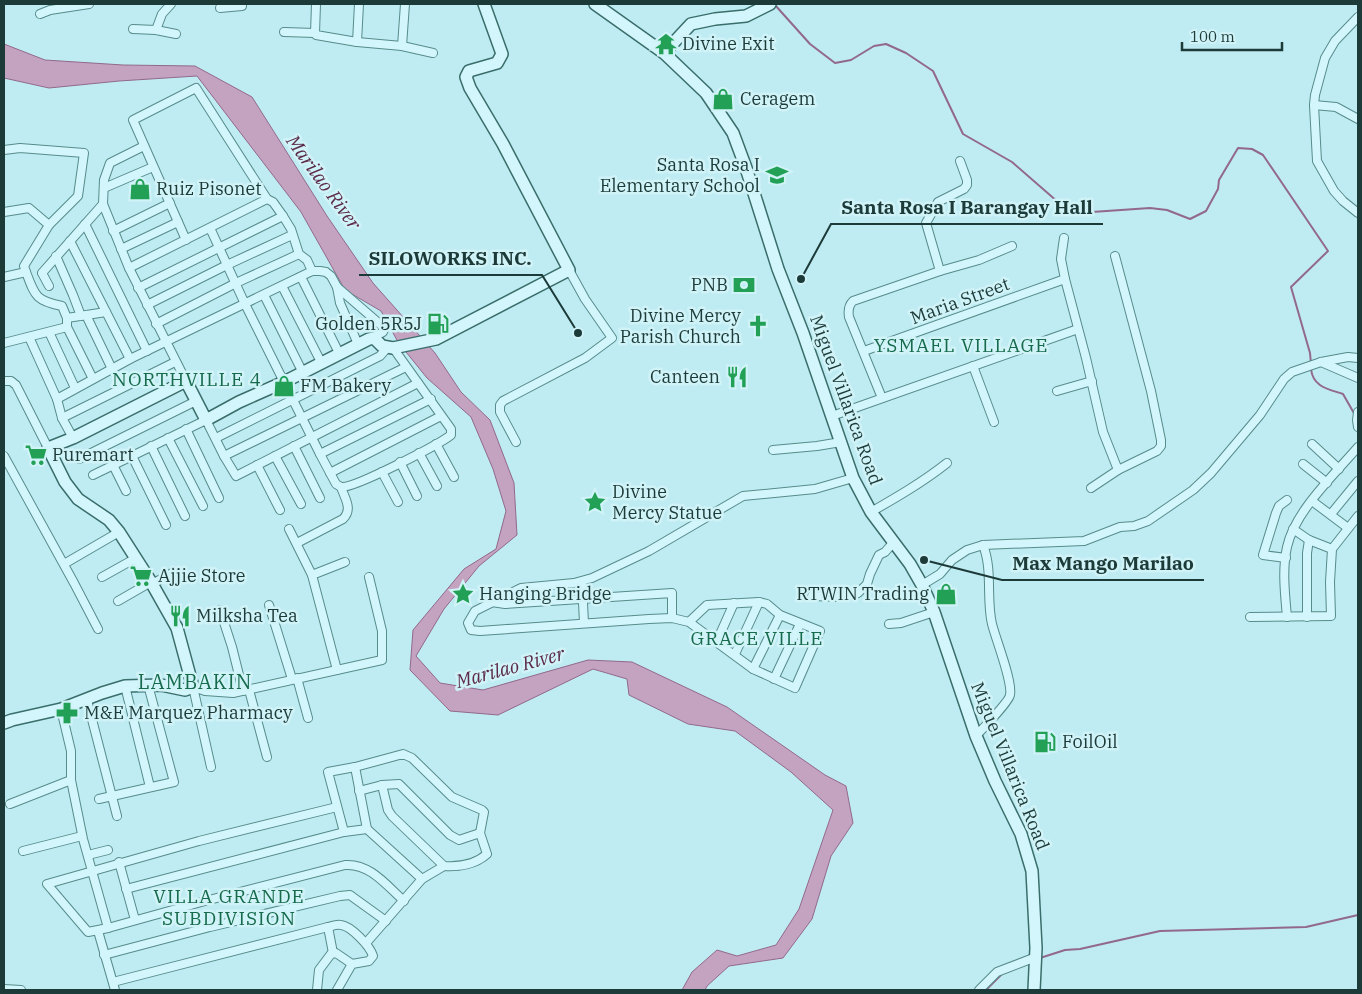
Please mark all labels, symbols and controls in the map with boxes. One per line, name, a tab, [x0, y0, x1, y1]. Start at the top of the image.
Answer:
scale bar	[1182, 20, 1282, 52]
text: 100 m	[1190, 27, 1235, 46]
temple icon: Divine Exit	[653, 31, 679, 57]
place label: Divine Exit	[682, 32, 775, 55]
shop icon: Ceragem	[710, 86, 736, 112]
place label: Ceragem	[740, 87, 815, 110]
water label: Marilao River	[281, 129, 367, 235]
place label: Santa Rosa I Elementary School	[600, 153, 760, 197]
school or university icon: Santa Rosa I Elementary School	[764, 162, 790, 188]
shop icon: Ruiz Pisonet	[127, 176, 153, 202]
place label: Ruiz Pisonet	[156, 177, 262, 200]
callout: Santa Rosa I Barangay Hall	[831, 190, 1103, 224]
text: Santa Rosa I Barangay Hall	[841, 195, 1093, 219]
callout: SILOWORKS INC.	[359, 241, 542, 275]
text: SILOWORKS INC.	[368, 246, 532, 270]
bank icon: PNB	[731, 272, 757, 298]
street label: Maria Street	[907, 272, 1013, 329]
place label: PNB	[691, 273, 728, 296]
place label: Divine Mercy Parish Church	[620, 304, 741, 348]
fuel station icon: Golden 5R5J	[425, 311, 451, 337]
place label: Golden 5R5J	[315, 312, 422, 335]
street label: Miguel Villarica Road	[805, 312, 888, 488]
church icon: Divine Mercy Parish Church	[745, 313, 771, 339]
district label: YSMAEL VILLAGE	[874, 333, 1048, 357]
restaurant icon: Canteen	[724, 364, 750, 390]
place label: Canteen	[650, 365, 720, 388]
district label: NORTHVILLE 4	[112, 367, 262, 391]
shop icon: FM Bakery	[271, 373, 297, 399]
place label: FM Bakery	[300, 374, 391, 397]
supermarket icon: Puremart	[23, 442, 49, 468]
place label: Puremart	[52, 443, 134, 466]
place label: Divine Mercy Statue	[612, 480, 722, 524]
place icon: Divine Mercy Statue	[582, 489, 608, 515]
callout: Max Mango Marilao	[1002, 546, 1204, 580]
text: Max Mango Marilao	[1012, 551, 1194, 575]
supermarket icon: Ajjie Store	[128, 563, 154, 589]
place label: Ajjie Store	[158, 564, 245, 587]
place icon: Hanging Bridge	[450, 581, 476, 607]
shop icon: RTWIN Trading	[933, 581, 959, 607]
place label: Hanging Bridge	[479, 582, 611, 605]
place label: RTWIN Trading	[796, 582, 929, 605]
restaurant icon: Milksha Tea	[167, 603, 193, 629]
place label: Milksha Tea	[196, 604, 298, 627]
district label: GRACE VILLE	[690, 626, 824, 650]
water label: Marilao River	[452, 641, 568, 693]
district label: LAMBAKIN	[138, 668, 252, 695]
street label: Miguel Villarica Road	[966, 678, 1055, 853]
pharmacy icon: M&E Marquez Pharmacy	[54, 700, 80, 726]
place label: M&E Marquez Pharmacy	[84, 701, 293, 724]
fuel station icon: FoilOil	[1032, 729, 1058, 755]
place label: FoilOil	[1062, 730, 1118, 753]
district label: VILLA GRANDE SUBDIVISION	[153, 884, 305, 930]

